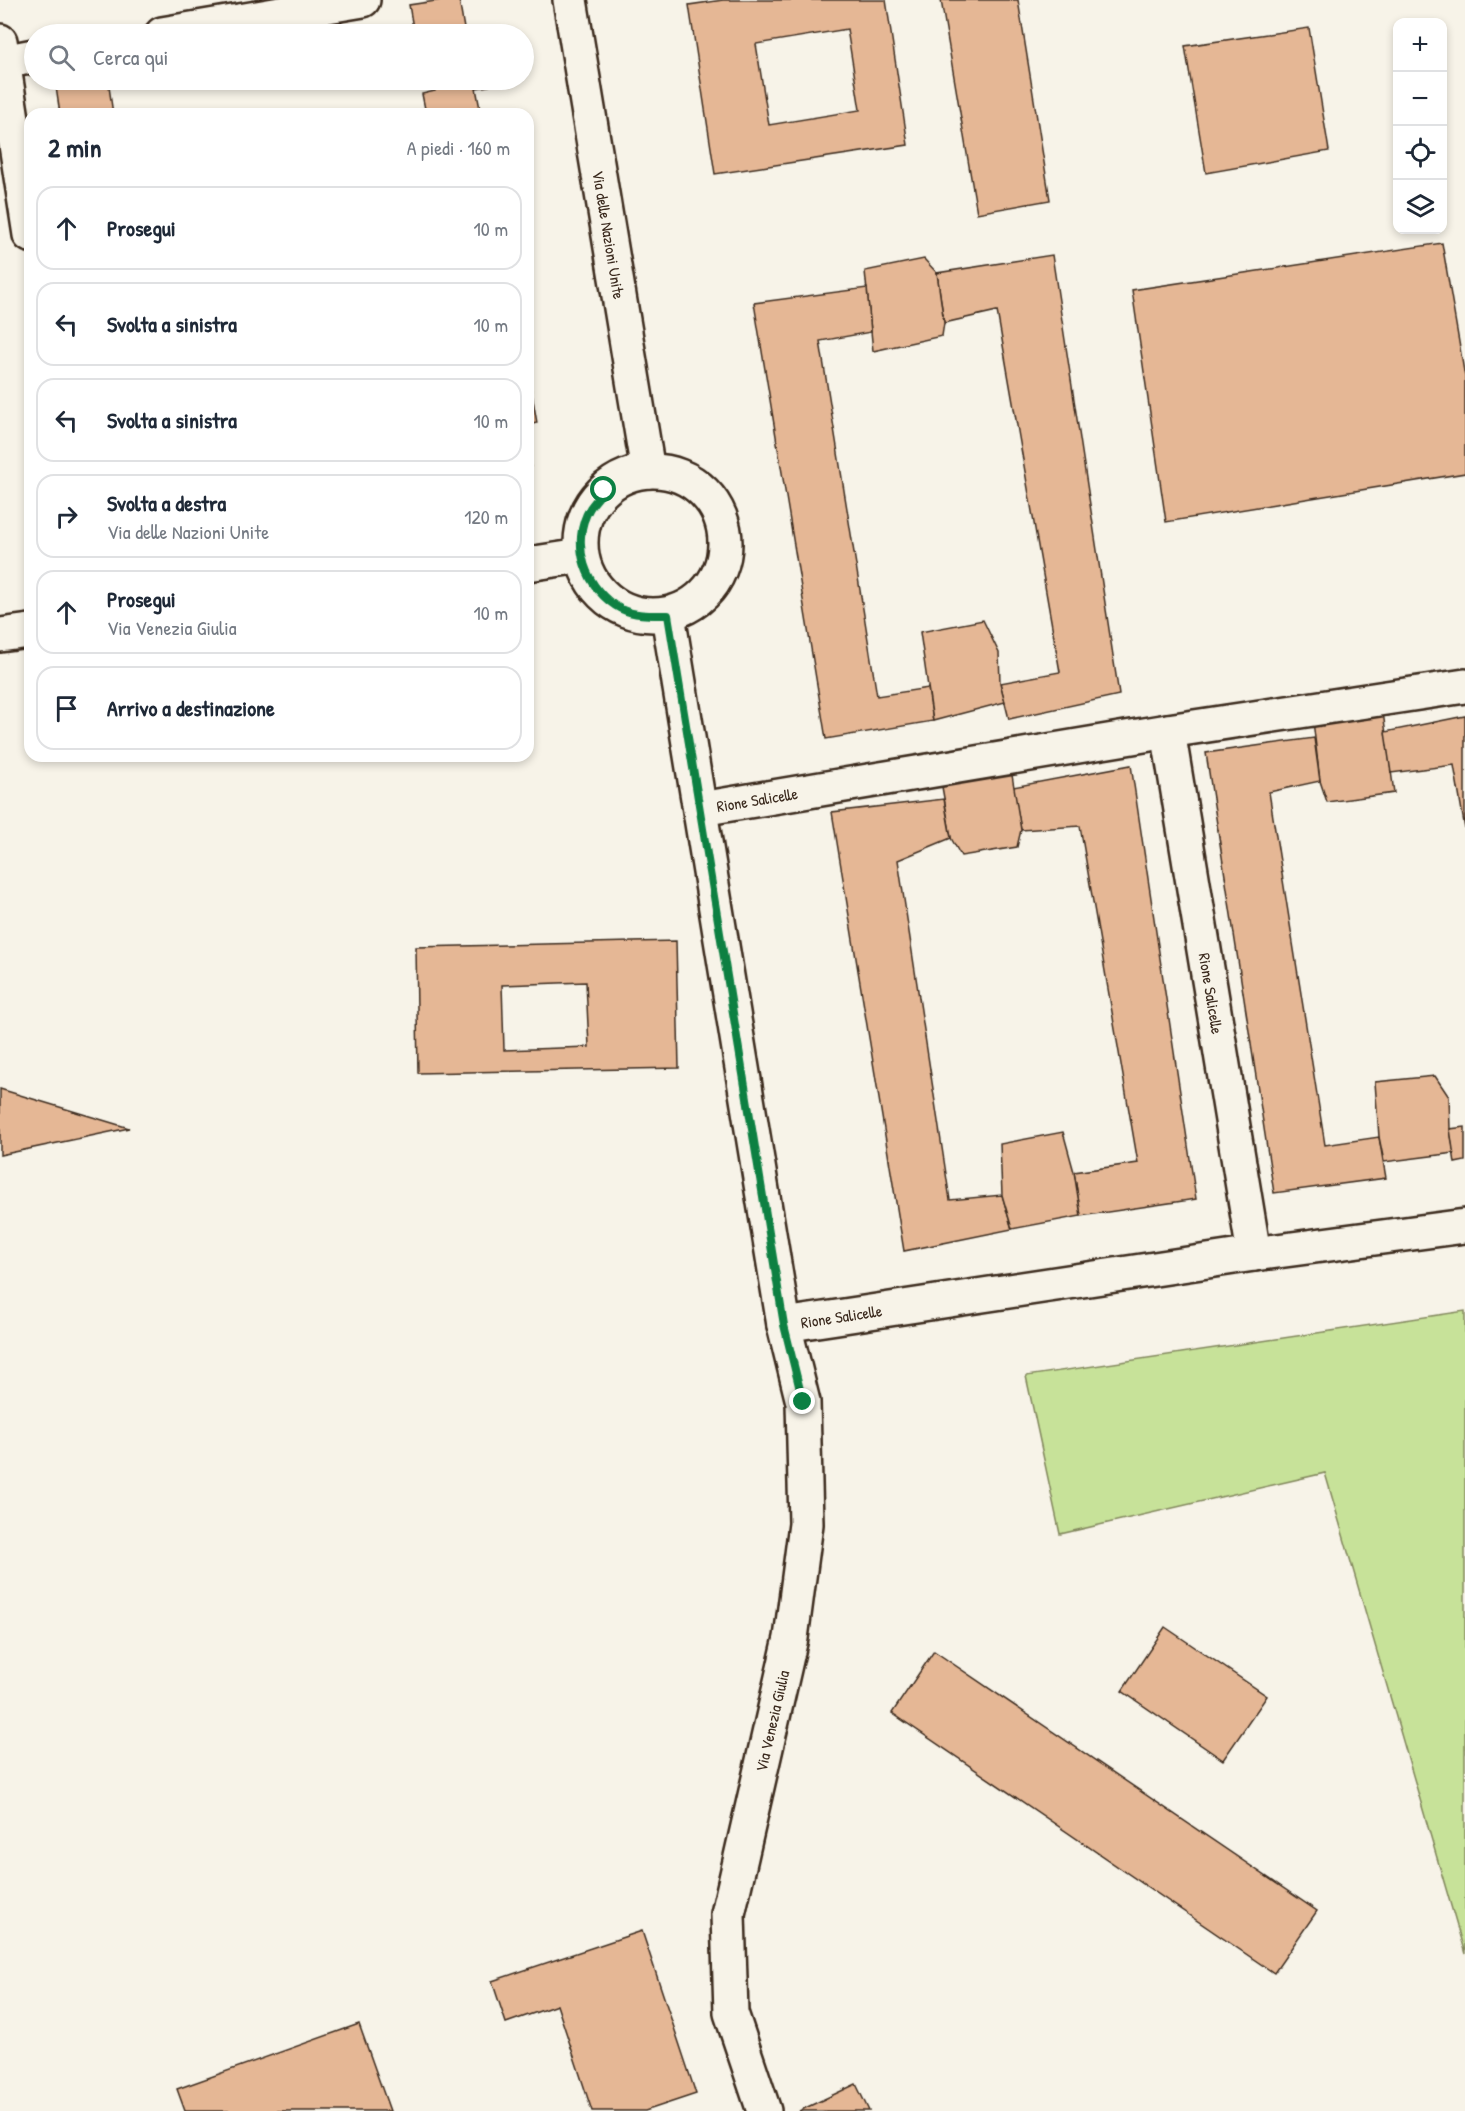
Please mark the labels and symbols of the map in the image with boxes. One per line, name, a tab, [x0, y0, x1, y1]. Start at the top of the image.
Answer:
street label: Via delle Nazioni Unite	[587, 169, 630, 301]
route start	[590, 476, 616, 502]
street label: Rione Salicelle	[715, 782, 800, 817]
street label: Rione Salicelle	[1194, 951, 1229, 1036]
street label: Rione Salicelle	[799, 1299, 884, 1333]
route end	[789, 1388, 815, 1414]
street label: Via Venezia Giulia	[750, 1668, 794, 1774]

